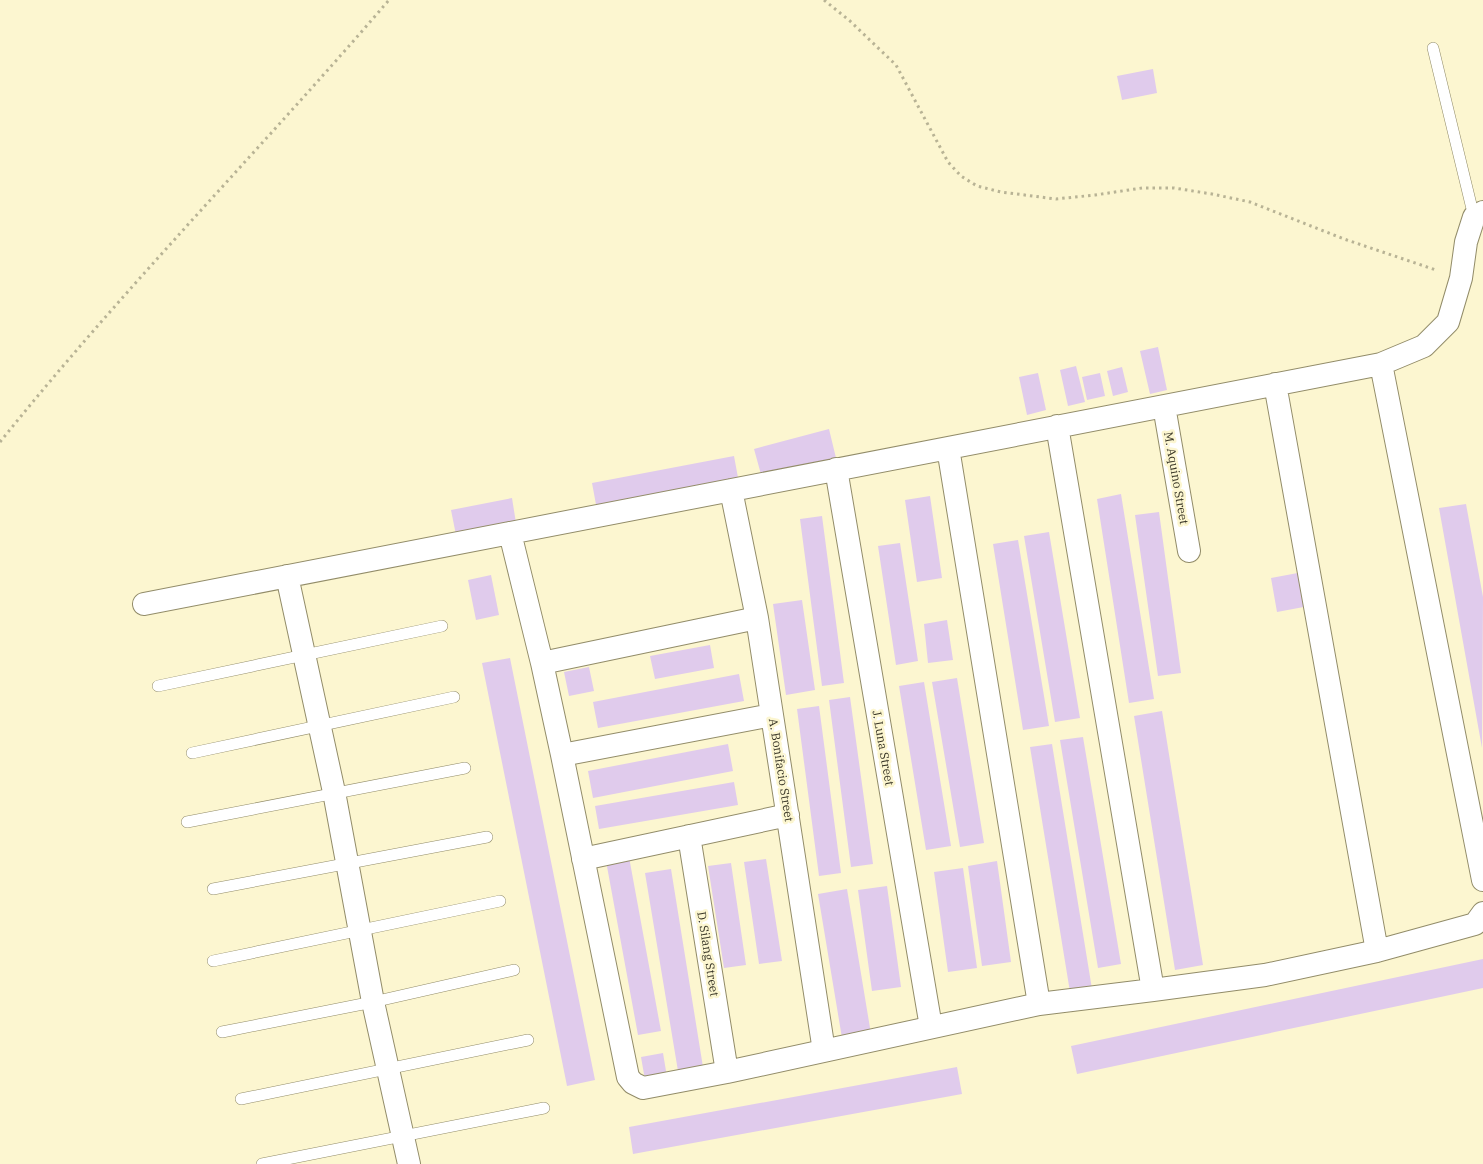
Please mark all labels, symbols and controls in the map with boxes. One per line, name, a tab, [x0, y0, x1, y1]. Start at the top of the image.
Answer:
street label: M. Aquino Street	[1161, 430, 1192, 525]
street label: J. Luna Street	[870, 709, 897, 787]
street label: A. Bonifacio Street	[766, 717, 797, 823]
street label: D. Silang Street	[694, 910, 723, 997]

